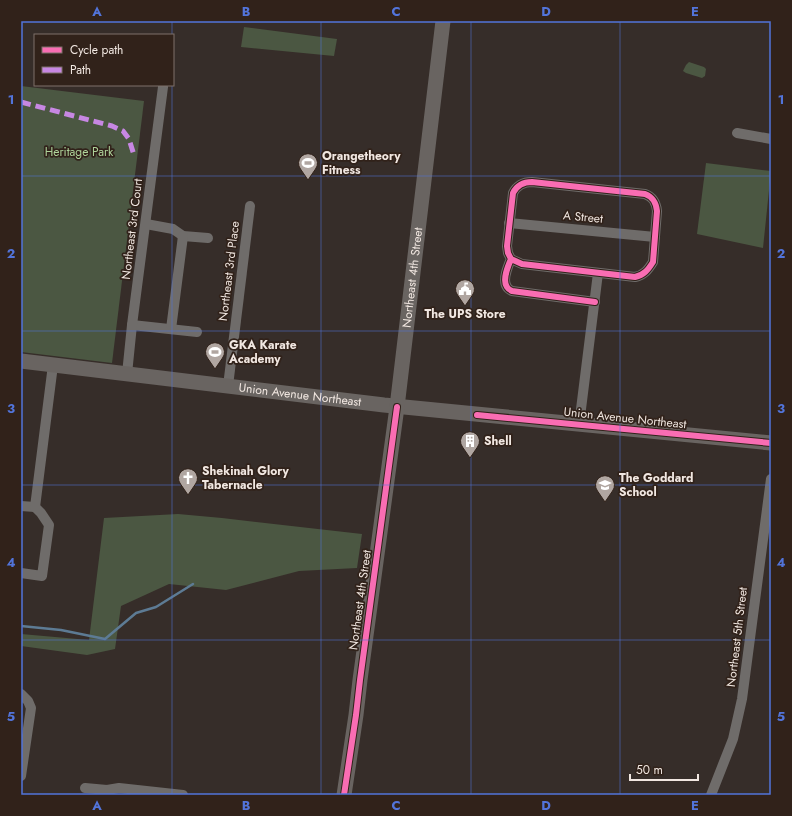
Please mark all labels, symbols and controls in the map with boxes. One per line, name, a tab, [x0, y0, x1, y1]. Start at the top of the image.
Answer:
text: A	[91, 2, 102, 21]
text: B	[242, 2, 251, 21]
text: C	[391, 2, 401, 21]
text: D	[541, 2, 551, 21]
text: E	[691, 2, 699, 21]
legend	[34, 34, 174, 86]
text: Cycle path	[70, 41, 123, 59]
text: Path	[70, 61, 91, 79]
text: 1	[8, 90, 14, 109]
text: 1	[778, 90, 784, 109]
park label: Heritage Park	[45, 143, 114, 161]
place label: Orangetheory Fitness	[322, 147, 401, 179]
sports icon: Orangetheory Fitness	[297, 152, 319, 180]
street label: Northeast 3rd Court	[117, 177, 147, 281]
street label: A Street	[562, 206, 604, 228]
street label: Northeast 3rd Place	[214, 220, 244, 322]
street label: Northeast 4th Street	[398, 226, 427, 329]
text: 2	[7, 244, 15, 263]
text: 2	[777, 244, 785, 263]
public building icon: The UPS Store	[454, 278, 476, 306]
place label: The UPS Store	[424, 305, 506, 323]
place label: GKA Karate Academy	[228, 336, 297, 368]
sports icon: GKA Karate Academy	[204, 341, 226, 369]
street label: Union Avenue Northeast	[238, 378, 362, 411]
text: 3	[7, 399, 15, 418]
text: 3	[777, 399, 785, 418]
street label: Union Avenue Northeast	[563, 403, 687, 433]
building icon: Shell	[459, 430, 481, 458]
place label: Shell	[484, 432, 512, 450]
place label: Shekinah Glory Tabernacle	[202, 462, 290, 494]
church icon: Shekinah Glory Tabernacle	[177, 467, 199, 495]
place label: The Goddard School	[619, 469, 694, 501]
school or university icon: The Goddard School	[594, 474, 616, 502]
street label: Northeast 4th Street	[344, 549, 376, 651]
text: 4	[6, 553, 16, 572]
text: 4	[776, 553, 786, 572]
street label: Northeast 5th Street	[722, 586, 752, 688]
text: 5	[7, 707, 15, 726]
text: 5	[777, 707, 785, 726]
scale bar	[630, 756, 698, 782]
text: 50 m	[636, 761, 663, 779]
text: A	[91, 796, 102, 815]
text: B	[242, 796, 251, 815]
text: C	[391, 796, 401, 815]
text: D	[541, 796, 551, 815]
text: E	[691, 796, 699, 815]

